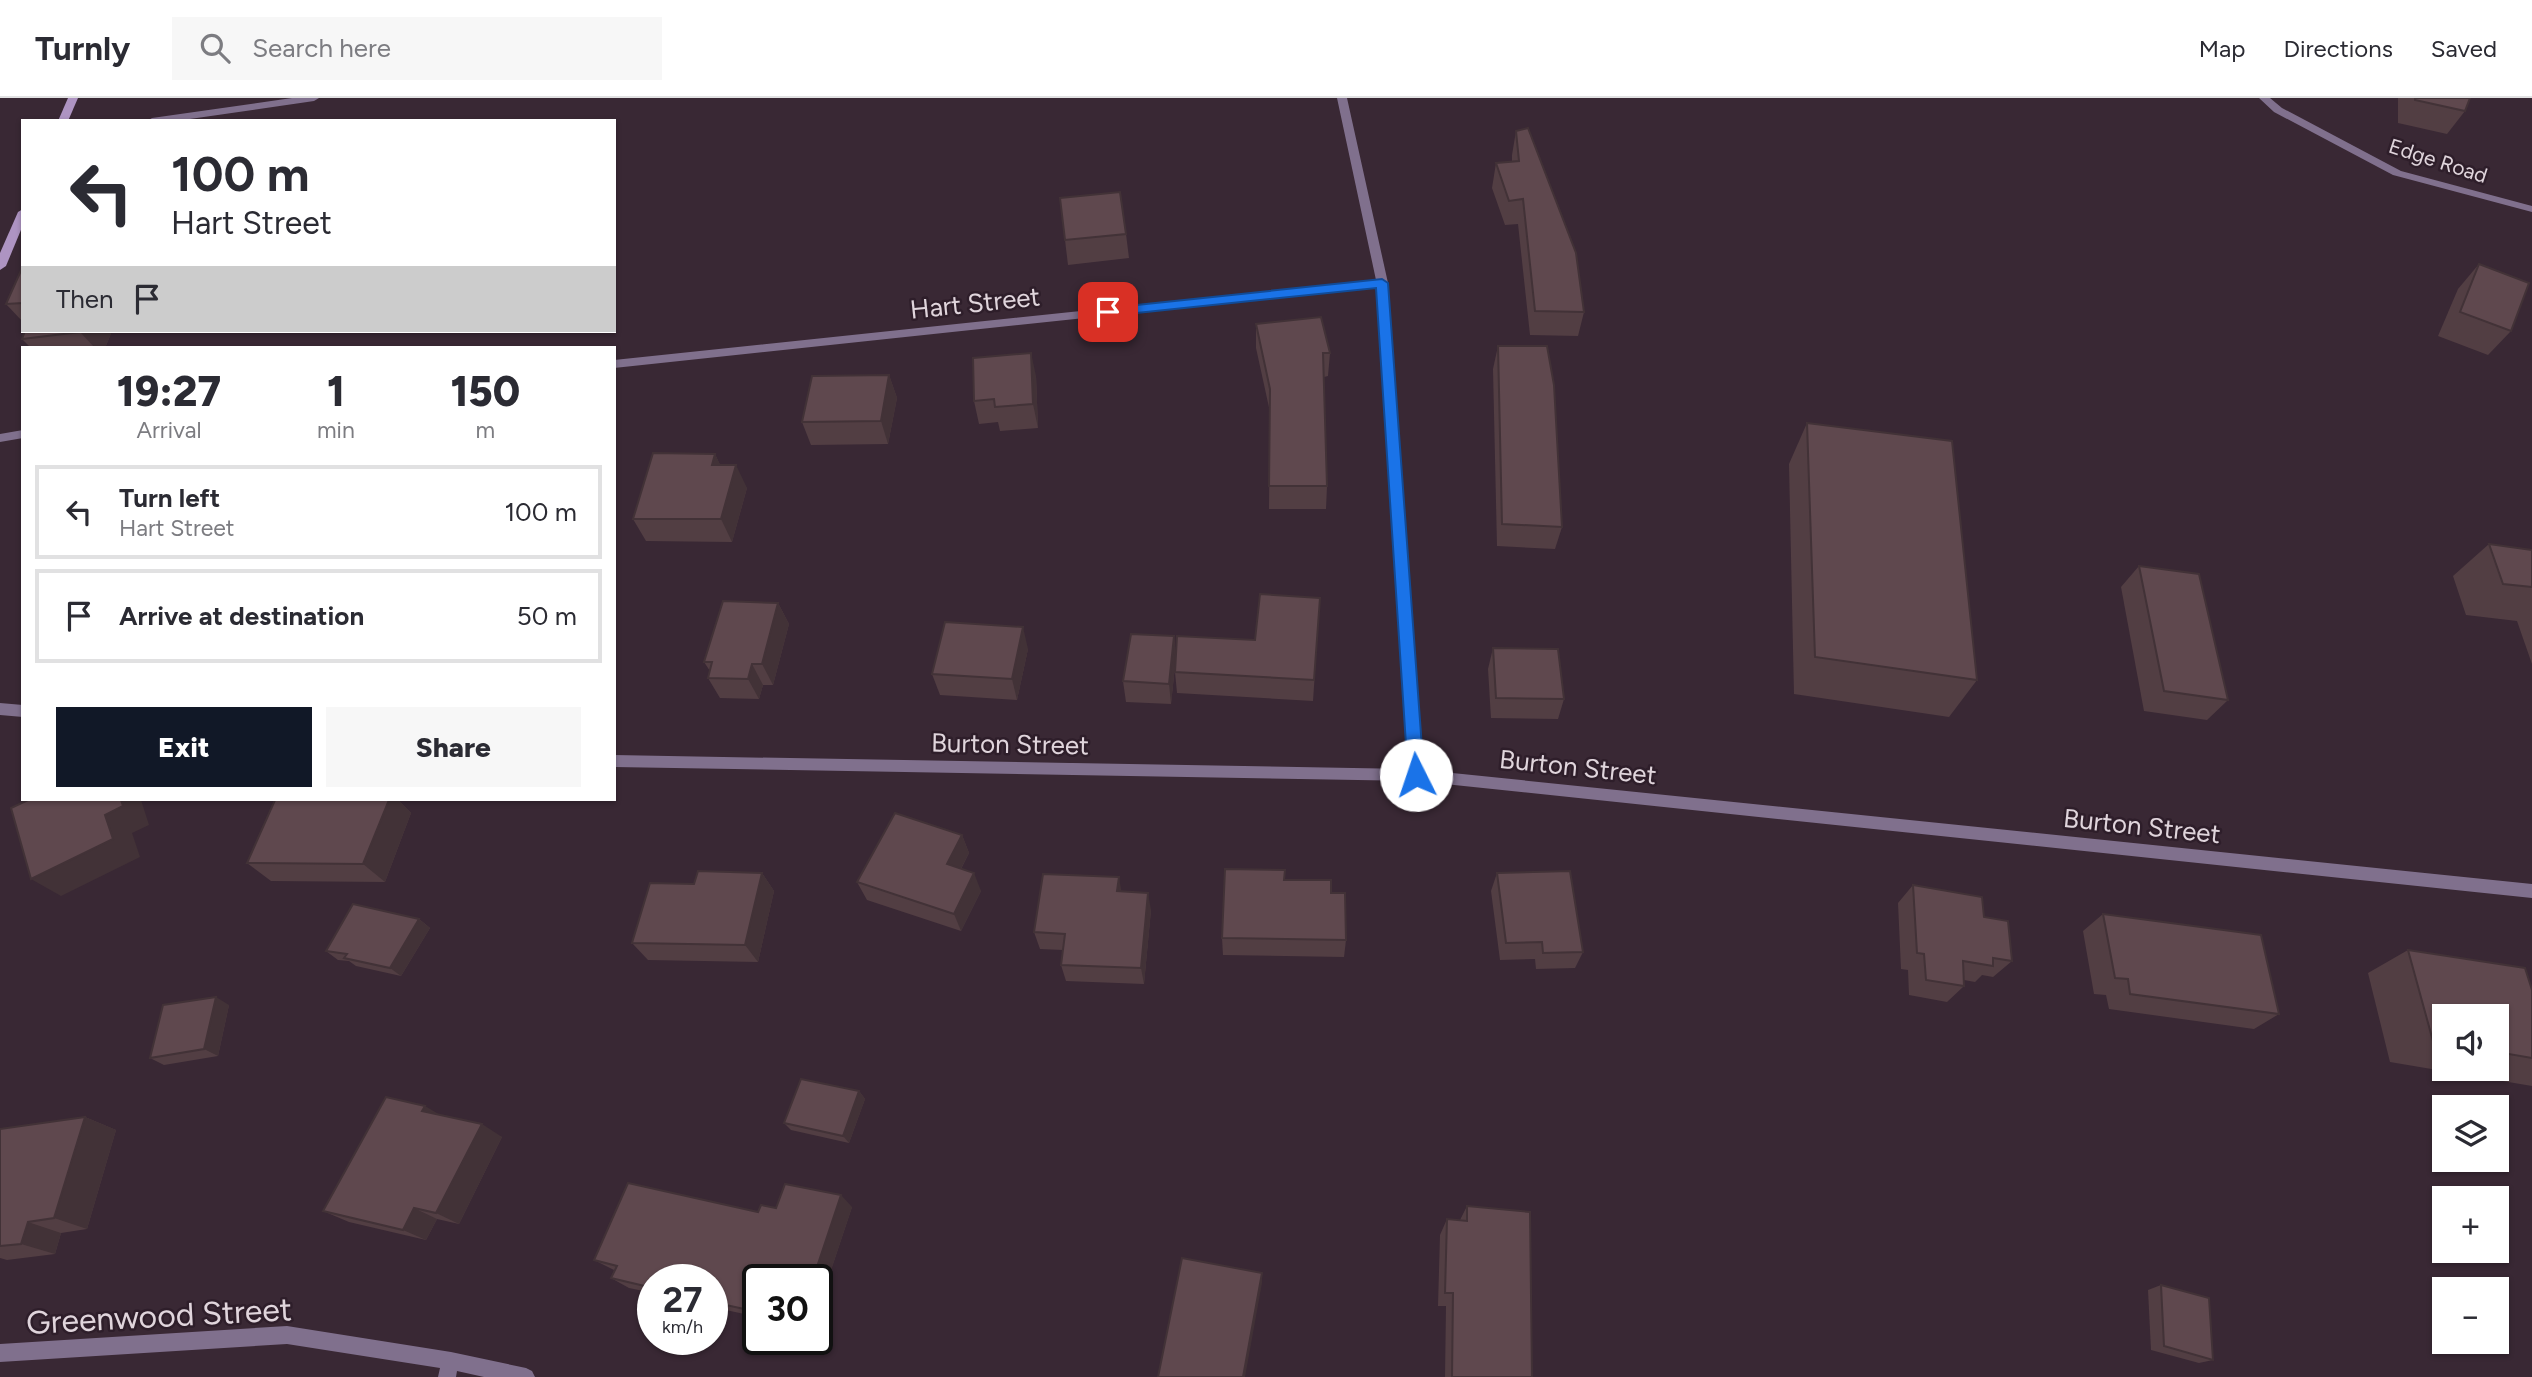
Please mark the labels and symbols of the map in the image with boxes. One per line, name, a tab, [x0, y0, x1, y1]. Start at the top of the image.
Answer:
street label: Edge Road	[2386, 133, 2491, 188]
street label: Hart Street	[908, 280, 1042, 326]
pin	[1078, 282, 1138, 342]
street label: Burton Street	[931, 727, 1089, 761]
position arrow	[1379, 738, 1453, 812]
street label: Burton Street	[1498, 743, 1658, 791]
street label: Burton Street	[2062, 802, 2222, 850]
speed limit sign: 30	[742, 1264, 833, 1355]
street label: Greenwood Street	[25, 1290, 293, 1342]

